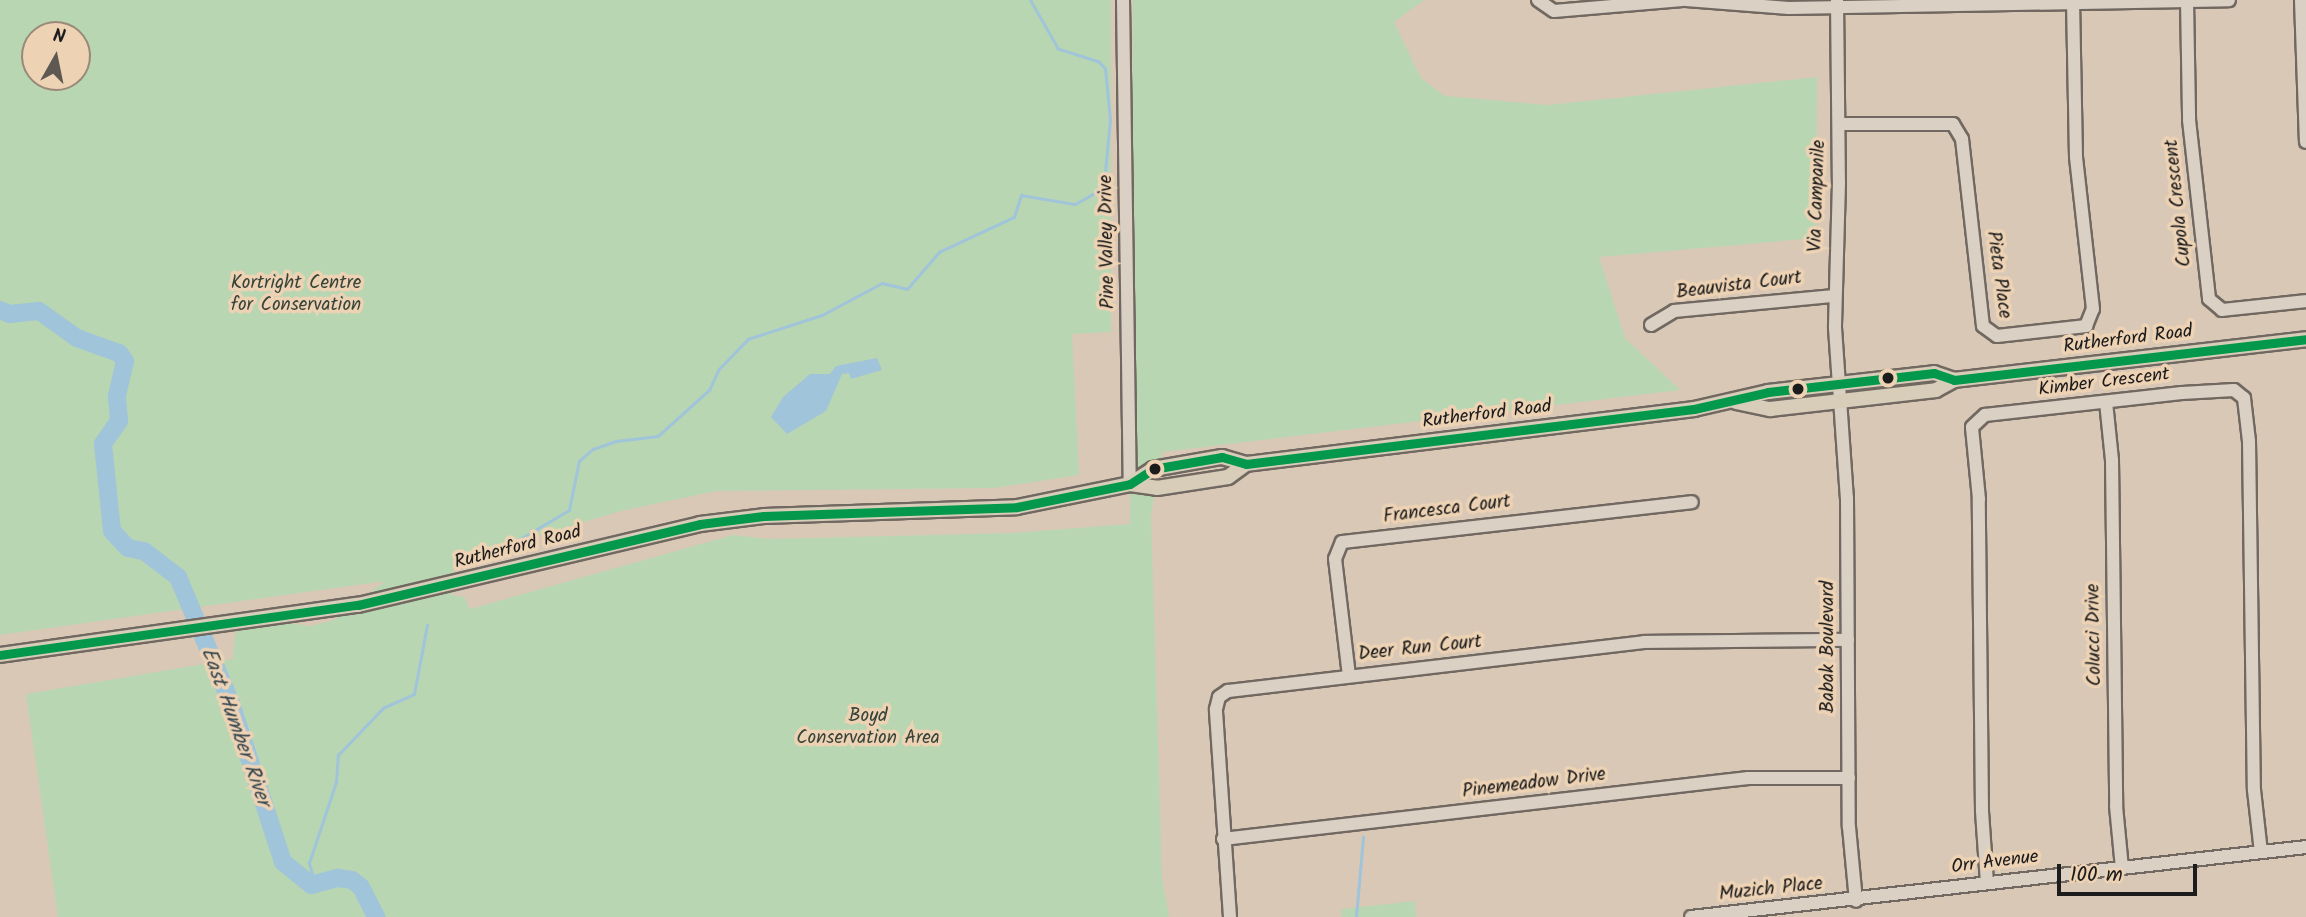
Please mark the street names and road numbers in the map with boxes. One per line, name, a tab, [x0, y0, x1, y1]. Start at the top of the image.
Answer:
street label: Cupola Crescent	[2161, 138, 2197, 268]
street label: Via Campanile	[1805, 139, 1831, 253]
street label: Pine Valley Drive	[1095, 175, 1121, 309]
street label: Pieta Place	[1981, 230, 2015, 320]
street label: Beauvista Court	[1675, 267, 1803, 305]
street label: Rutherford Road	[2062, 321, 2194, 359]
street label: Kimber Crescent	[2037, 364, 2171, 402]
street label: Rutherford Road	[1421, 396, 1553, 434]
street label: Francesca Court	[1382, 491, 1512, 529]
street label: Rutherford Road	[452, 521, 584, 575]
street label: Babak Boulevard	[1818, 581, 1840, 713]
street label: Colucci Drive	[2083, 584, 2107, 686]
street label: Deer Run Court	[1357, 631, 1483, 667]
street label: Pinemeadow Drive	[1461, 764, 1607, 804]
street label: Orr Avenue	[1950, 846, 2040, 880]
street label: Muzich Place	[1718, 873, 1824, 907]

